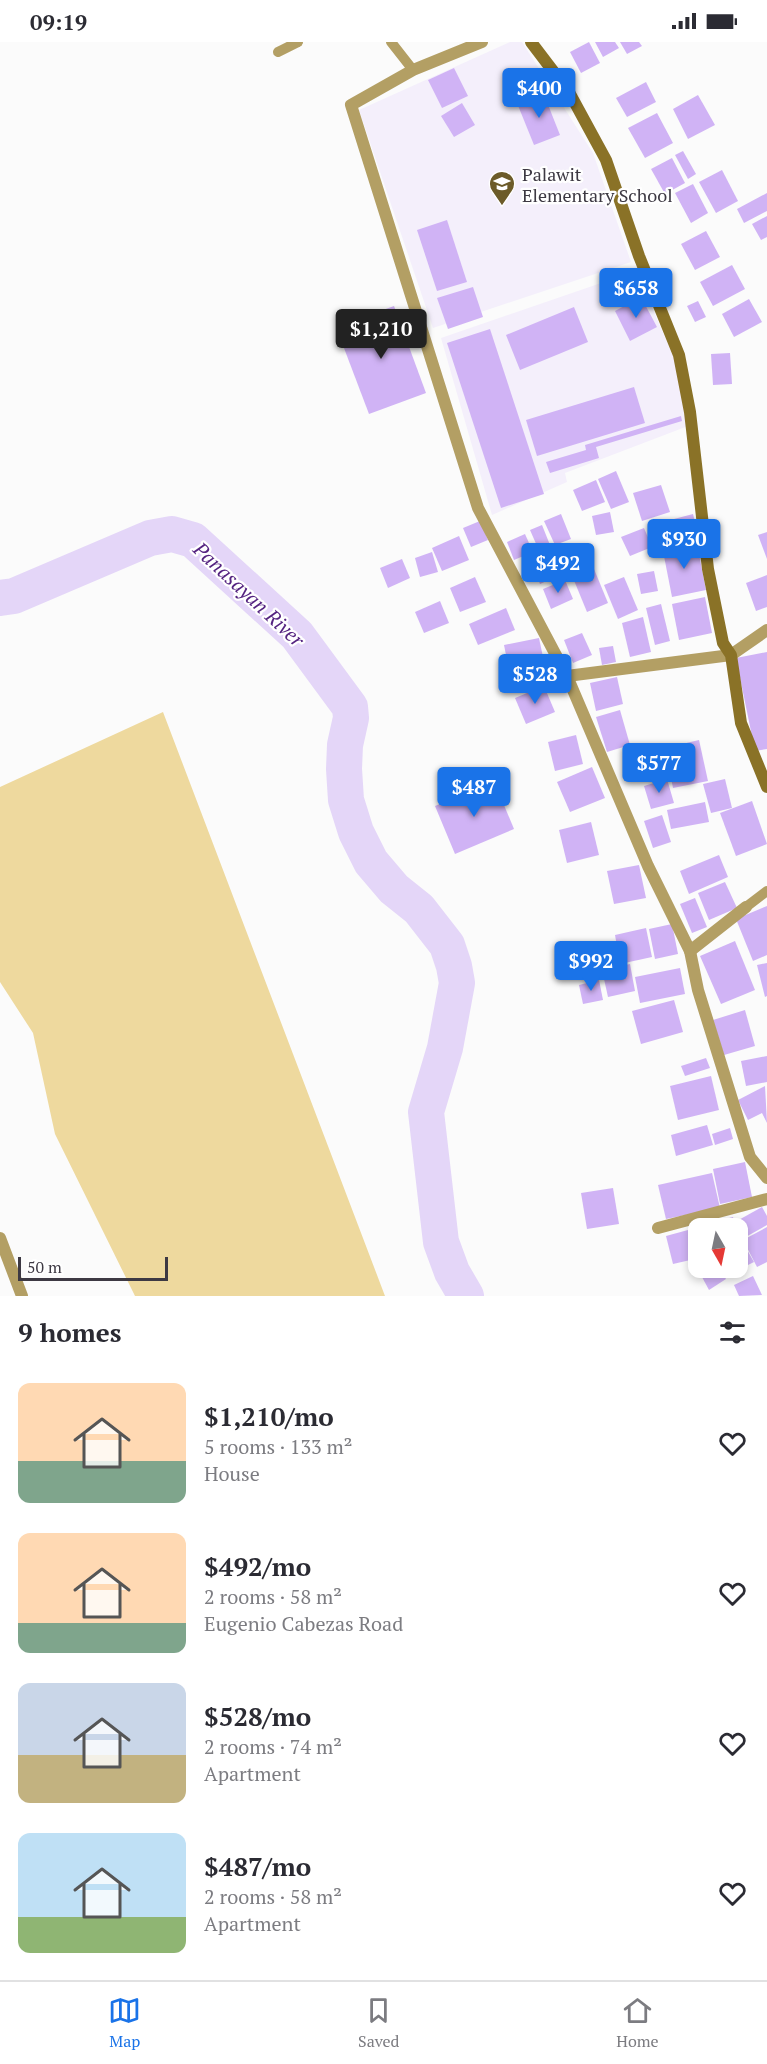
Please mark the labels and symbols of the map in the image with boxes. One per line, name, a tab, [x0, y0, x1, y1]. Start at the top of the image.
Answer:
pin: $400	[503, 68, 575, 119]
place label: Palawit Elementary School	[522, 162, 673, 207]
school or university icon: Palawit Elementary School	[487, 169, 517, 207]
pin: $658	[600, 268, 672, 319]
pin: $1,210	[332, 309, 430, 360]
pin: $930	[648, 519, 720, 570]
water label: Panasayan River	[187, 535, 311, 653]
pin: $492	[522, 543, 594, 594]
pin: $528	[499, 654, 571, 705]
pin: $577	[623, 743, 695, 794]
pin: $487	[438, 767, 510, 818]
pin: $992	[555, 941, 627, 992]
north arrow	[688, 1218, 748, 1278]
scale bar	[18, 1254, 168, 1282]

